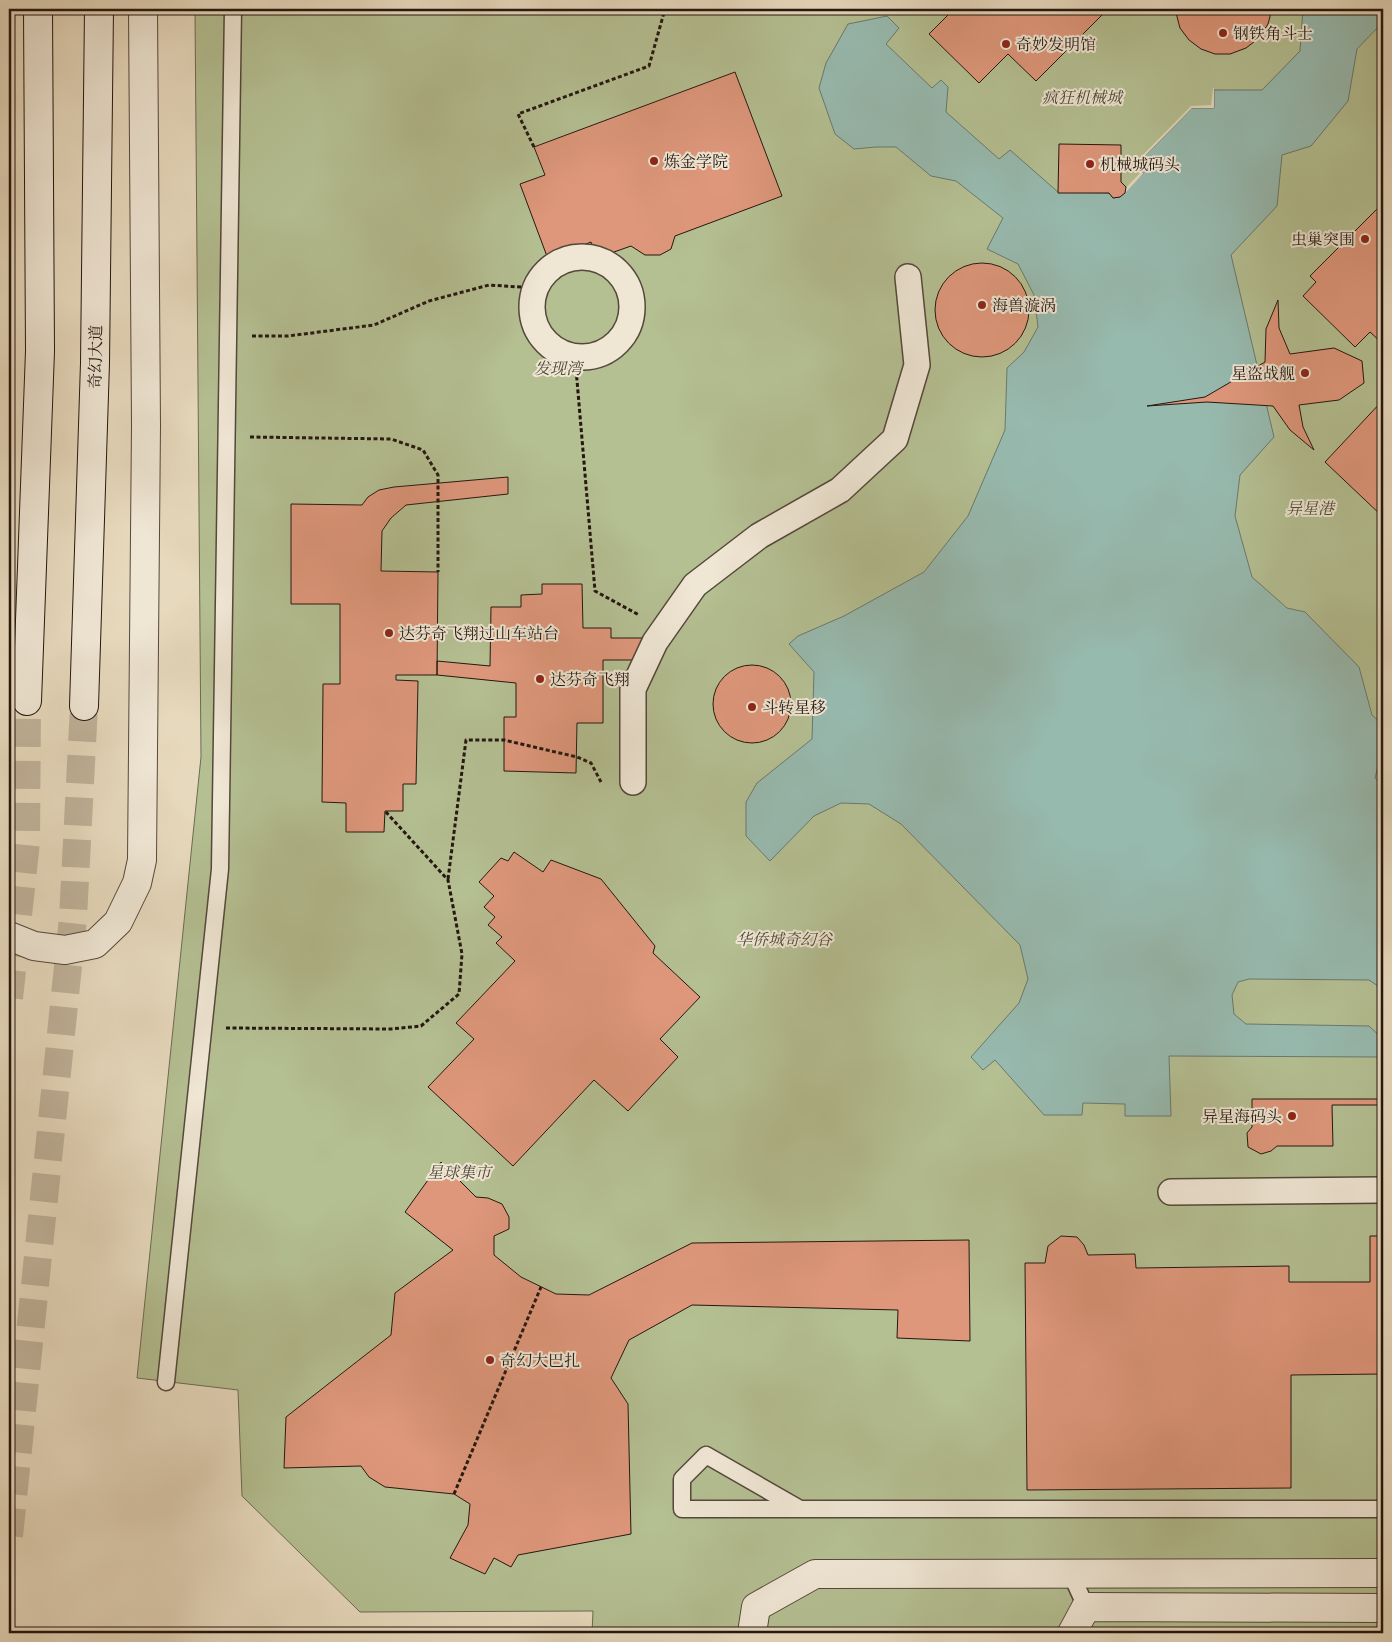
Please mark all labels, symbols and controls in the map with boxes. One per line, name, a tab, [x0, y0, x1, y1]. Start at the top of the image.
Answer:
place label: 钢铁角斗士	[1233, 24, 1313, 44]
marker: 钢铁角斗士	[1217, 27, 1229, 39]
place label: 奇妙发明馆	[1016, 35, 1096, 55]
marker: 奇妙发明馆	[1000, 38, 1012, 50]
park label: 疯狂机械城	[1042, 88, 1124, 108]
place label: 炼金学院	[664, 152, 728, 172]
marker: 炼金学院	[648, 155, 660, 167]
place label: 机械城码头	[1100, 155, 1180, 175]
marker: 机械城码头	[1084, 158, 1096, 170]
place label: 虫巢突围	[1291, 230, 1355, 250]
marker: 虫巢突围	[1359, 233, 1371, 245]
place label: 海兽漩涡	[992, 296, 1056, 316]
marker: 海兽漩涡	[976, 299, 988, 311]
street label: 奇幻大道	[85, 325, 107, 389]
park label: 发现湾	[534, 359, 585, 379]
place label: 星盗战舰	[1231, 364, 1295, 384]
marker: 星盗战舰	[1299, 367, 1311, 379]
park label: 异星港	[1286, 499, 1336, 519]
place label: 达芬奇飞翔过山车站台	[399, 624, 559, 644]
marker: 达芬奇飞翔过山车站台	[383, 627, 395, 639]
place label: 达芬奇飞翔	[550, 670, 630, 690]
marker: 达芬奇飞翔	[534, 673, 546, 685]
place label: 斗转星移	[762, 698, 826, 718]
marker: 斗转星移	[746, 701, 758, 713]
park label: 华侨城奇幻谷	[736, 930, 833, 950]
place label: 异星海码头	[1202, 1107, 1282, 1127]
marker: 异星海码头	[1286, 1110, 1298, 1122]
park label: 星球集市	[427, 1163, 493, 1183]
place label: 奇幻大巴扎	[500, 1351, 580, 1371]
marker: 奇幻大巴扎	[484, 1354, 496, 1366]

